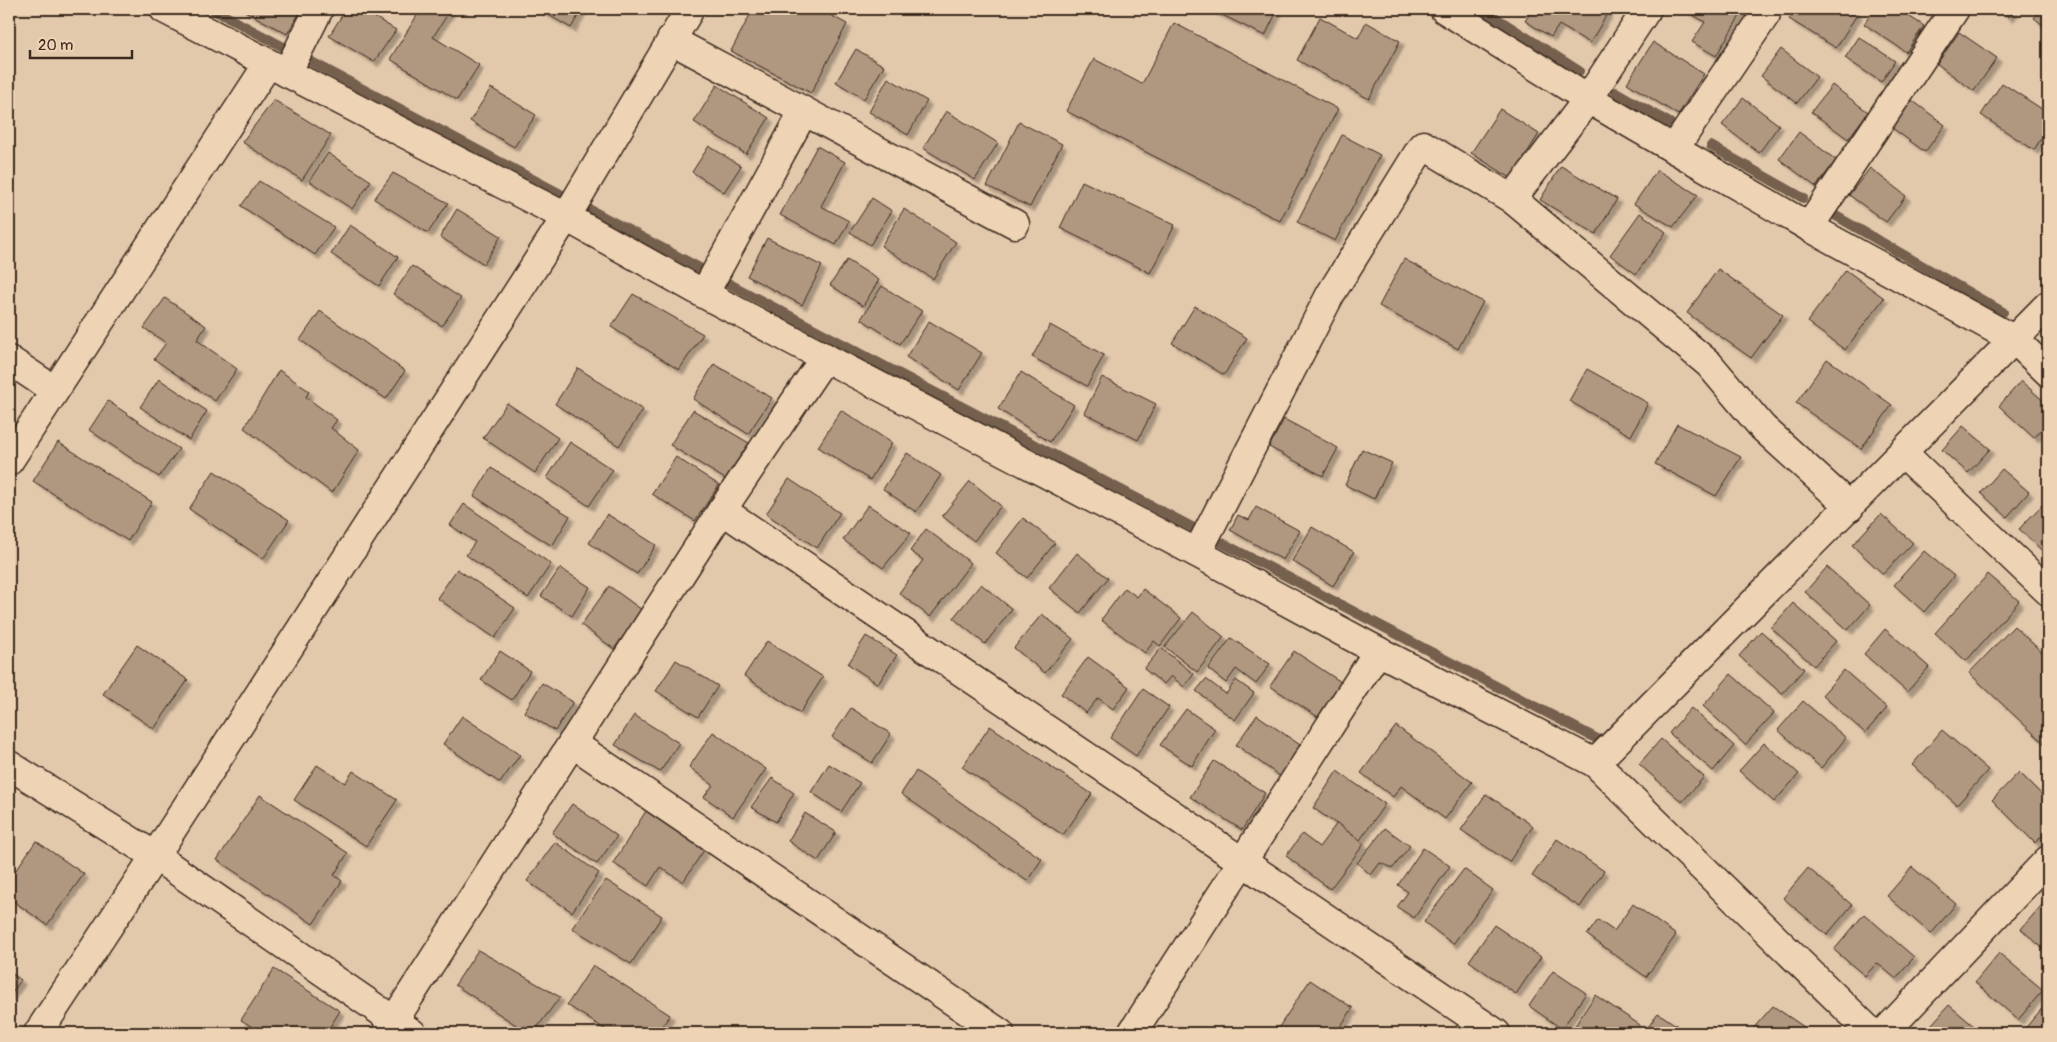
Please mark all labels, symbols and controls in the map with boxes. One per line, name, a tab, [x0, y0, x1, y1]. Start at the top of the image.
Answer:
scale bar	[30, 28, 132, 60]
text: 20 m	[38, 36, 73, 55]

